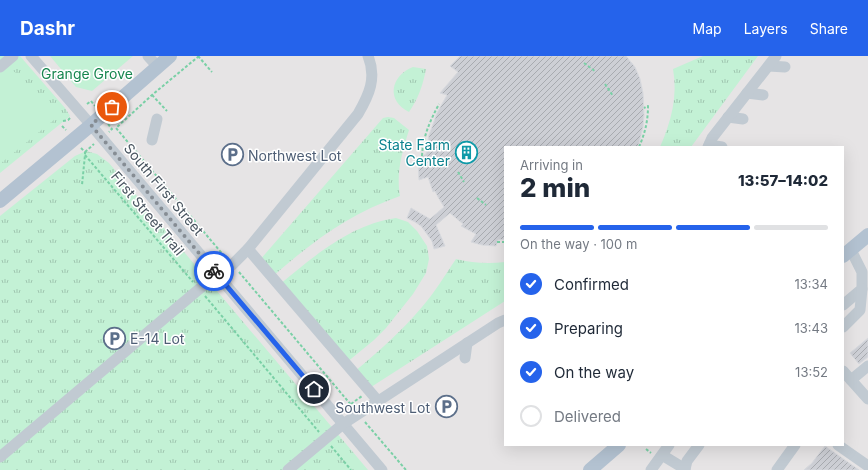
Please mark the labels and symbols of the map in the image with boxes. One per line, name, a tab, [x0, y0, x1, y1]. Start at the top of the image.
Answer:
park label: Grange Grove	[41, 65, 133, 82]
pin	[95, 90, 129, 124]
place label: State Farm Center	[378, 136, 450, 169]
building icon: State Farm Center	[453, 139, 479, 165]
street label: South First Street	[121, 140, 208, 239]
parking icon: Northwest Lot	[219, 142, 245, 168]
place label: Northwest Lot	[248, 147, 342, 164]
street label: First Street Trail	[108, 168, 188, 258]
courier	[194, 251, 234, 291]
parking icon: E-14 Lot	[101, 325, 127, 351]
place label: E-14 Lot	[130, 330, 185, 347]
pin	[297, 372, 331, 406]
parking icon: Southwest Lot	[433, 394, 459, 420]
place label: Southwest Lot	[335, 399, 430, 416]

